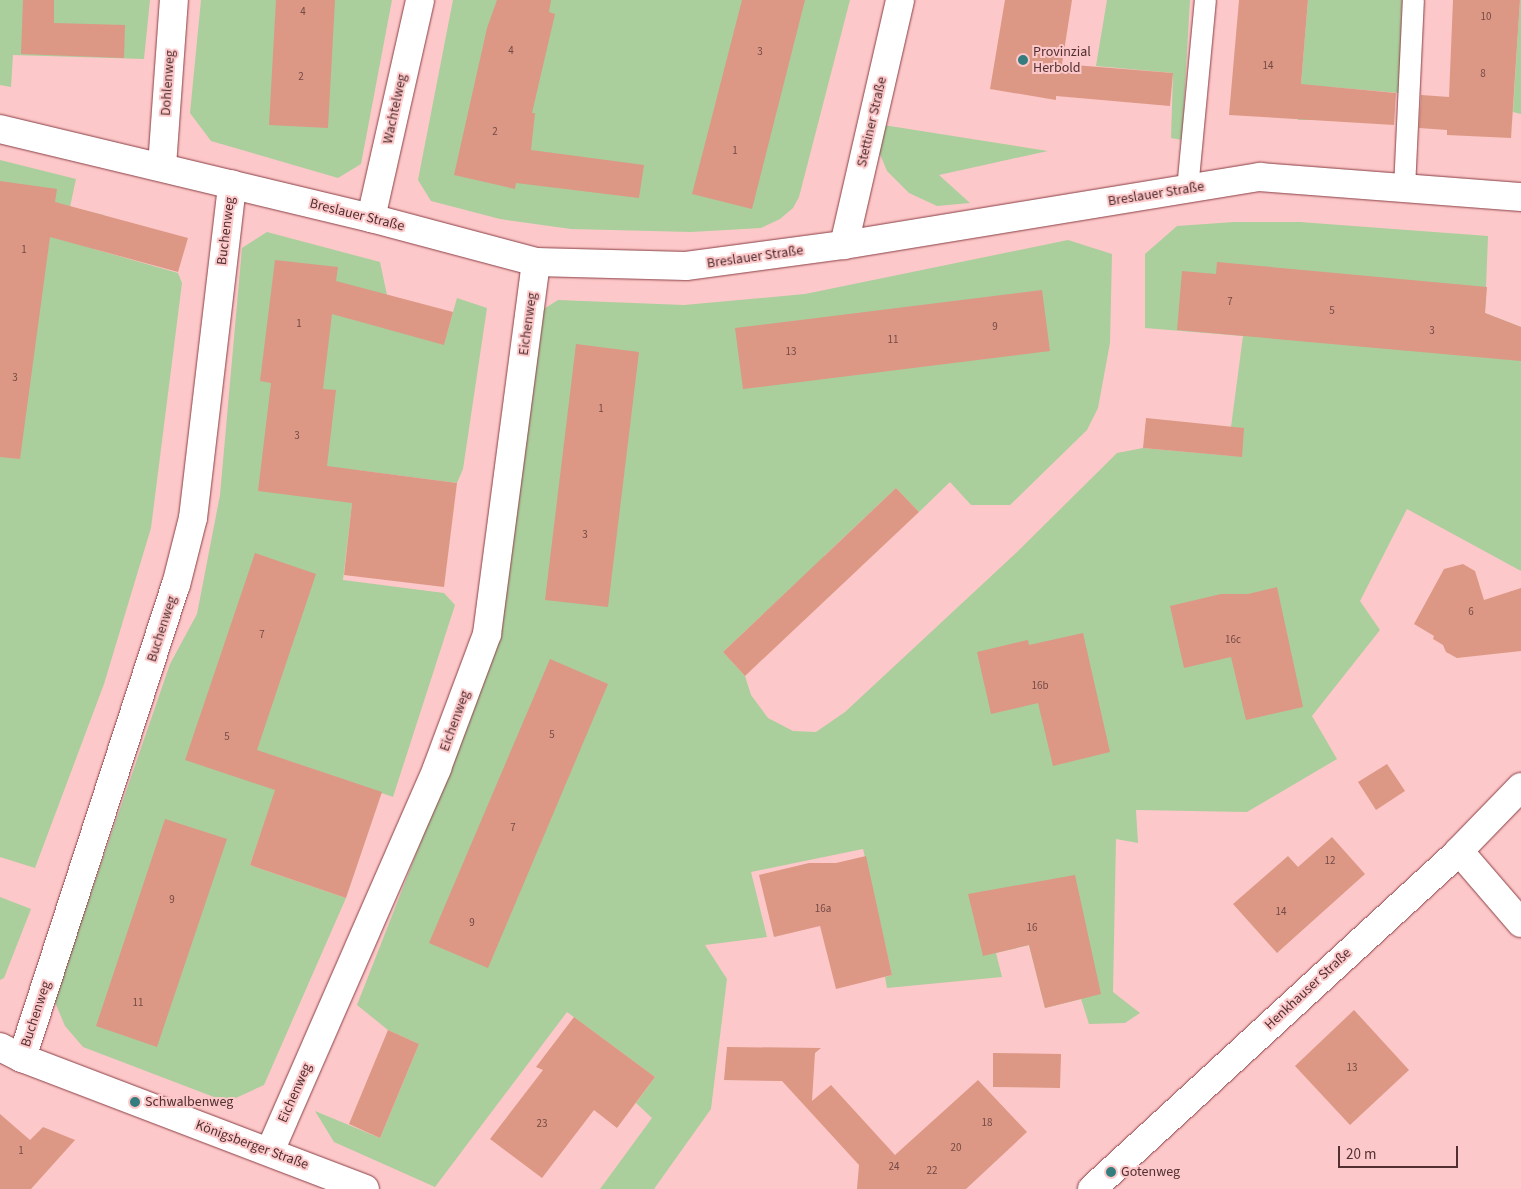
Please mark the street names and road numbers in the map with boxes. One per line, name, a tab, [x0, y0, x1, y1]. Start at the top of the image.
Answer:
street label: Dohlenweg	[157, 50, 179, 116]
street label: Wachtelweg	[379, 73, 411, 145]
street label: Stettiner Straße	[853, 75, 891, 169]
street label: Breslauer Straße	[1107, 178, 1205, 210]
street label: Breslauer Straße	[308, 195, 406, 235]
street label: Buchenweg	[213, 196, 239, 266]
street label: Breslauer Straße	[706, 242, 804, 272]
street label: Eichenweg	[515, 291, 541, 357]
street label: Buchenweg	[143, 594, 181, 664]
street label: Eichenweg	[436, 688, 474, 754]
street label: Henkhauser Straße	[1261, 945, 1355, 1033]
street label: Buchenweg	[17, 979, 55, 1049]
street label: Eichenweg	[274, 1061, 316, 1125]
street label: Königsberger Straße	[193, 1117, 311, 1173]

